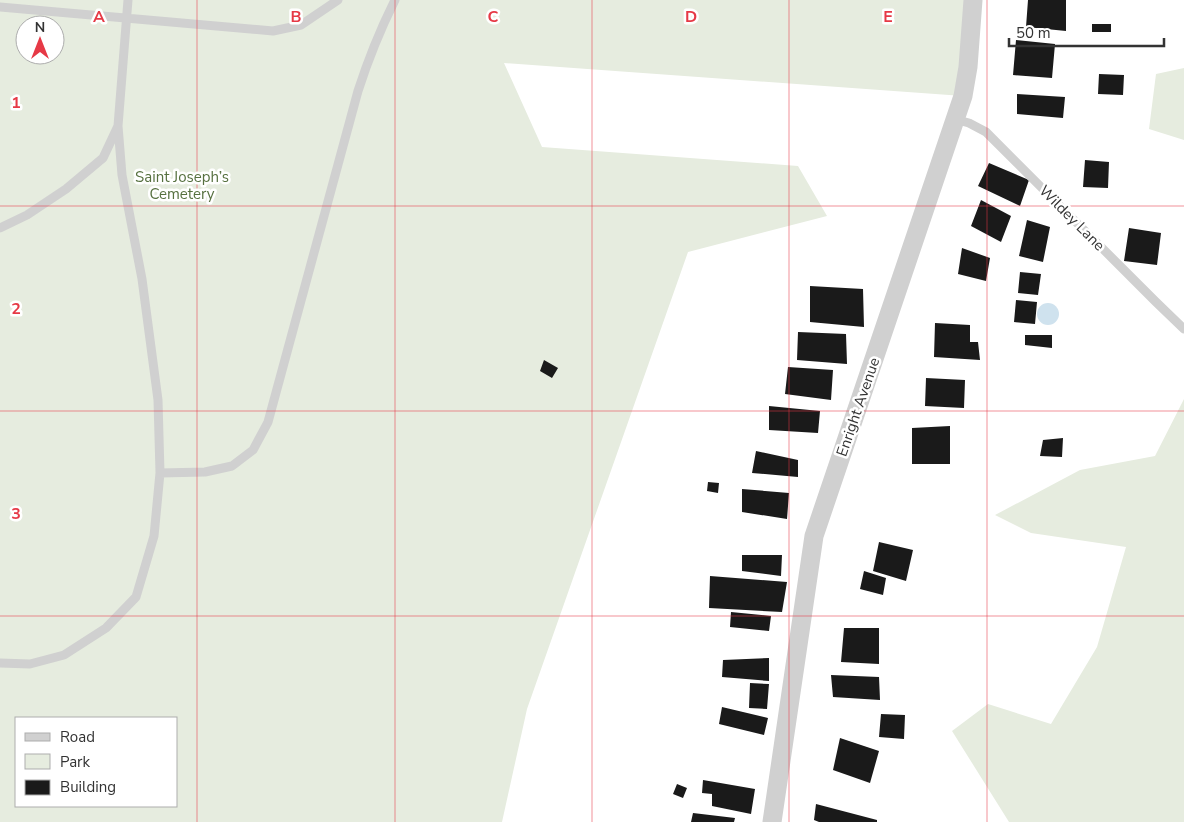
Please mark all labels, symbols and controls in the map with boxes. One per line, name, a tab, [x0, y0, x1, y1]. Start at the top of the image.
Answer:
text: A	[93, 6, 105, 28]
text: B	[290, 6, 302, 28]
text: C	[488, 6, 499, 28]
text: D	[685, 6, 697, 28]
text: E	[883, 6, 893, 28]
north arrow	[15, 15, 65, 65]
scale bar	[1009, 15, 1164, 47]
text: N	[35, 18, 45, 37]
text: 50 m	[1016, 23, 1051, 43]
text: 1	[11, 92, 21, 114]
park label: Saint Joseph’s Cemetery	[135, 167, 229, 204]
street label: Wildey Lane	[1035, 181, 1109, 255]
text: 2	[11, 298, 21, 320]
street label: Enright Avenue	[832, 355, 884, 459]
text: 3	[11, 503, 21, 525]
legend	[15, 717, 178, 807]
text: Road	[60, 727, 95, 747]
text: Park	[60, 752, 90, 772]
text: Building	[60, 777, 116, 797]

